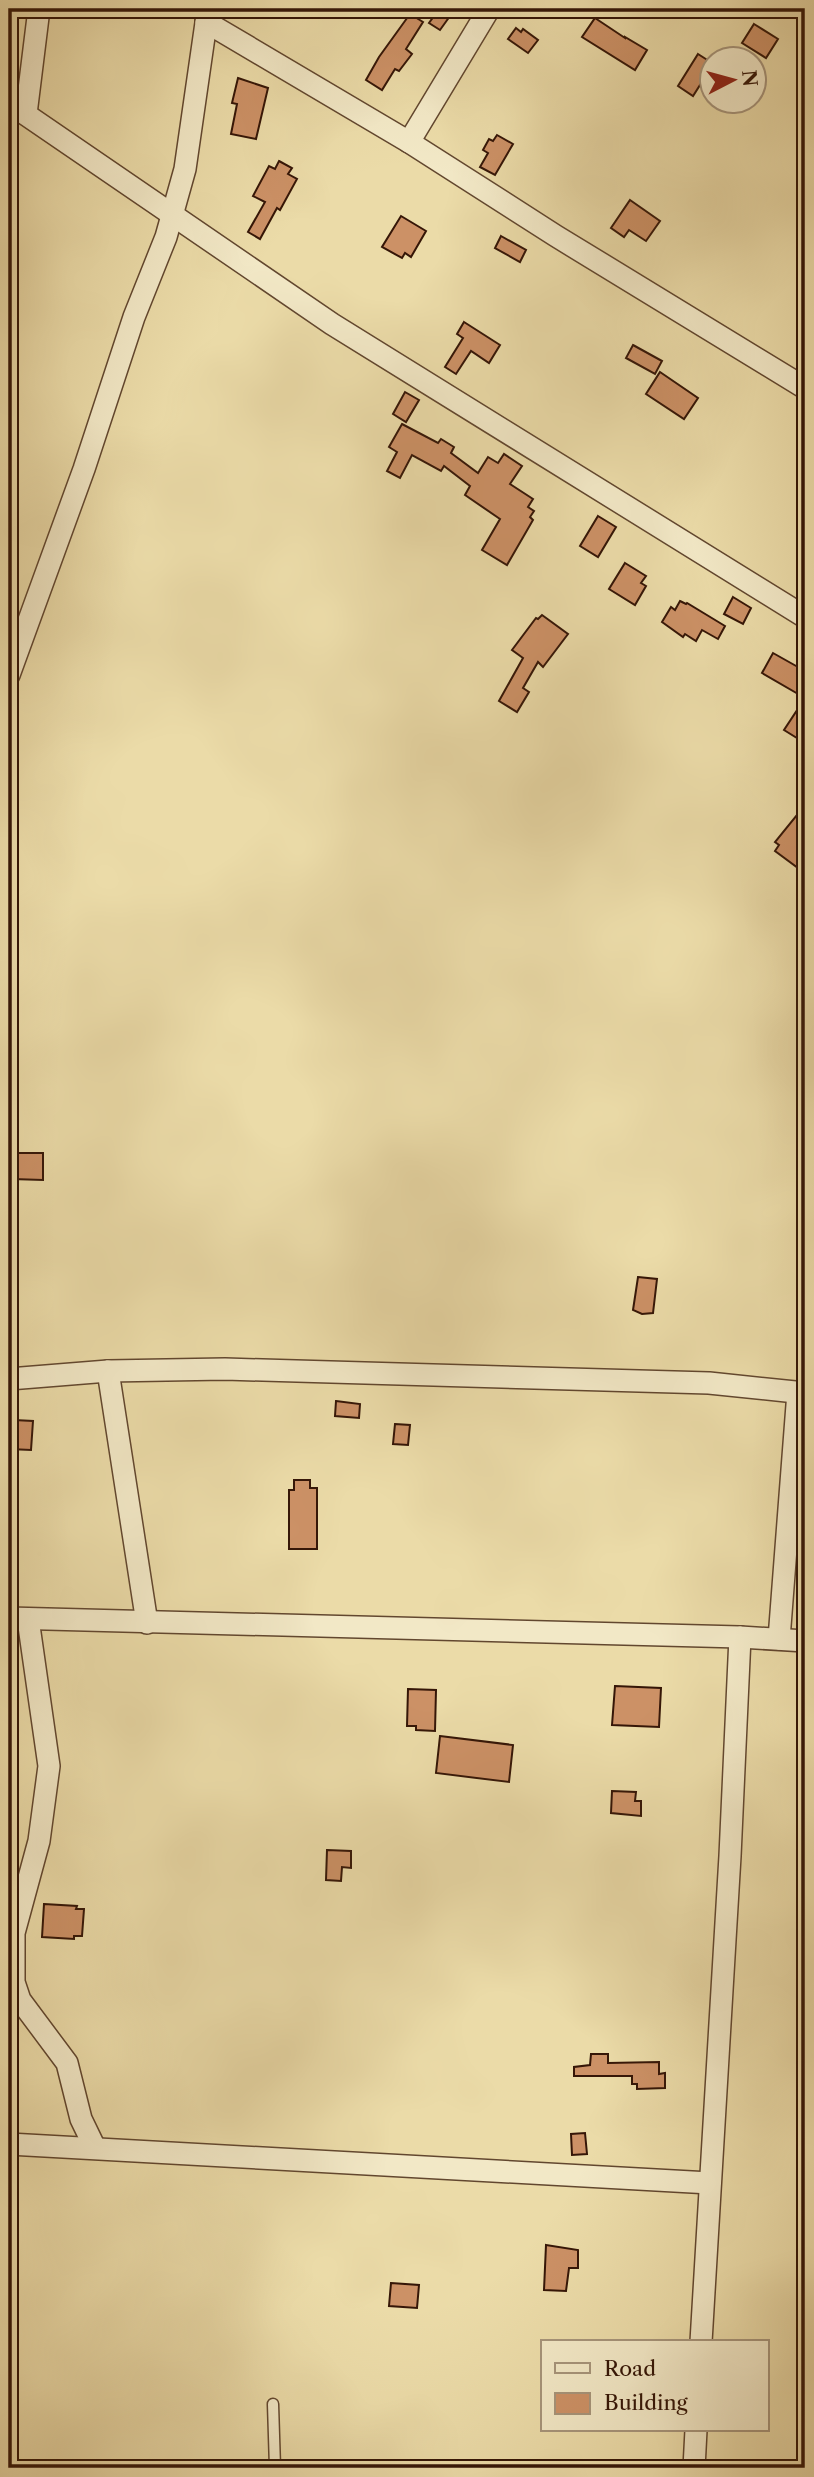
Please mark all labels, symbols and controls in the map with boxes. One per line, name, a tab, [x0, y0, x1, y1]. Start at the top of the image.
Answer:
north arrow	[698, 46, 768, 116]
text: N	[737, 69, 762, 88]
legend	[541, 2340, 768, 2432]
text: Road	[604, 2356, 656, 2381]
text: Building	[604, 2390, 689, 2415]

